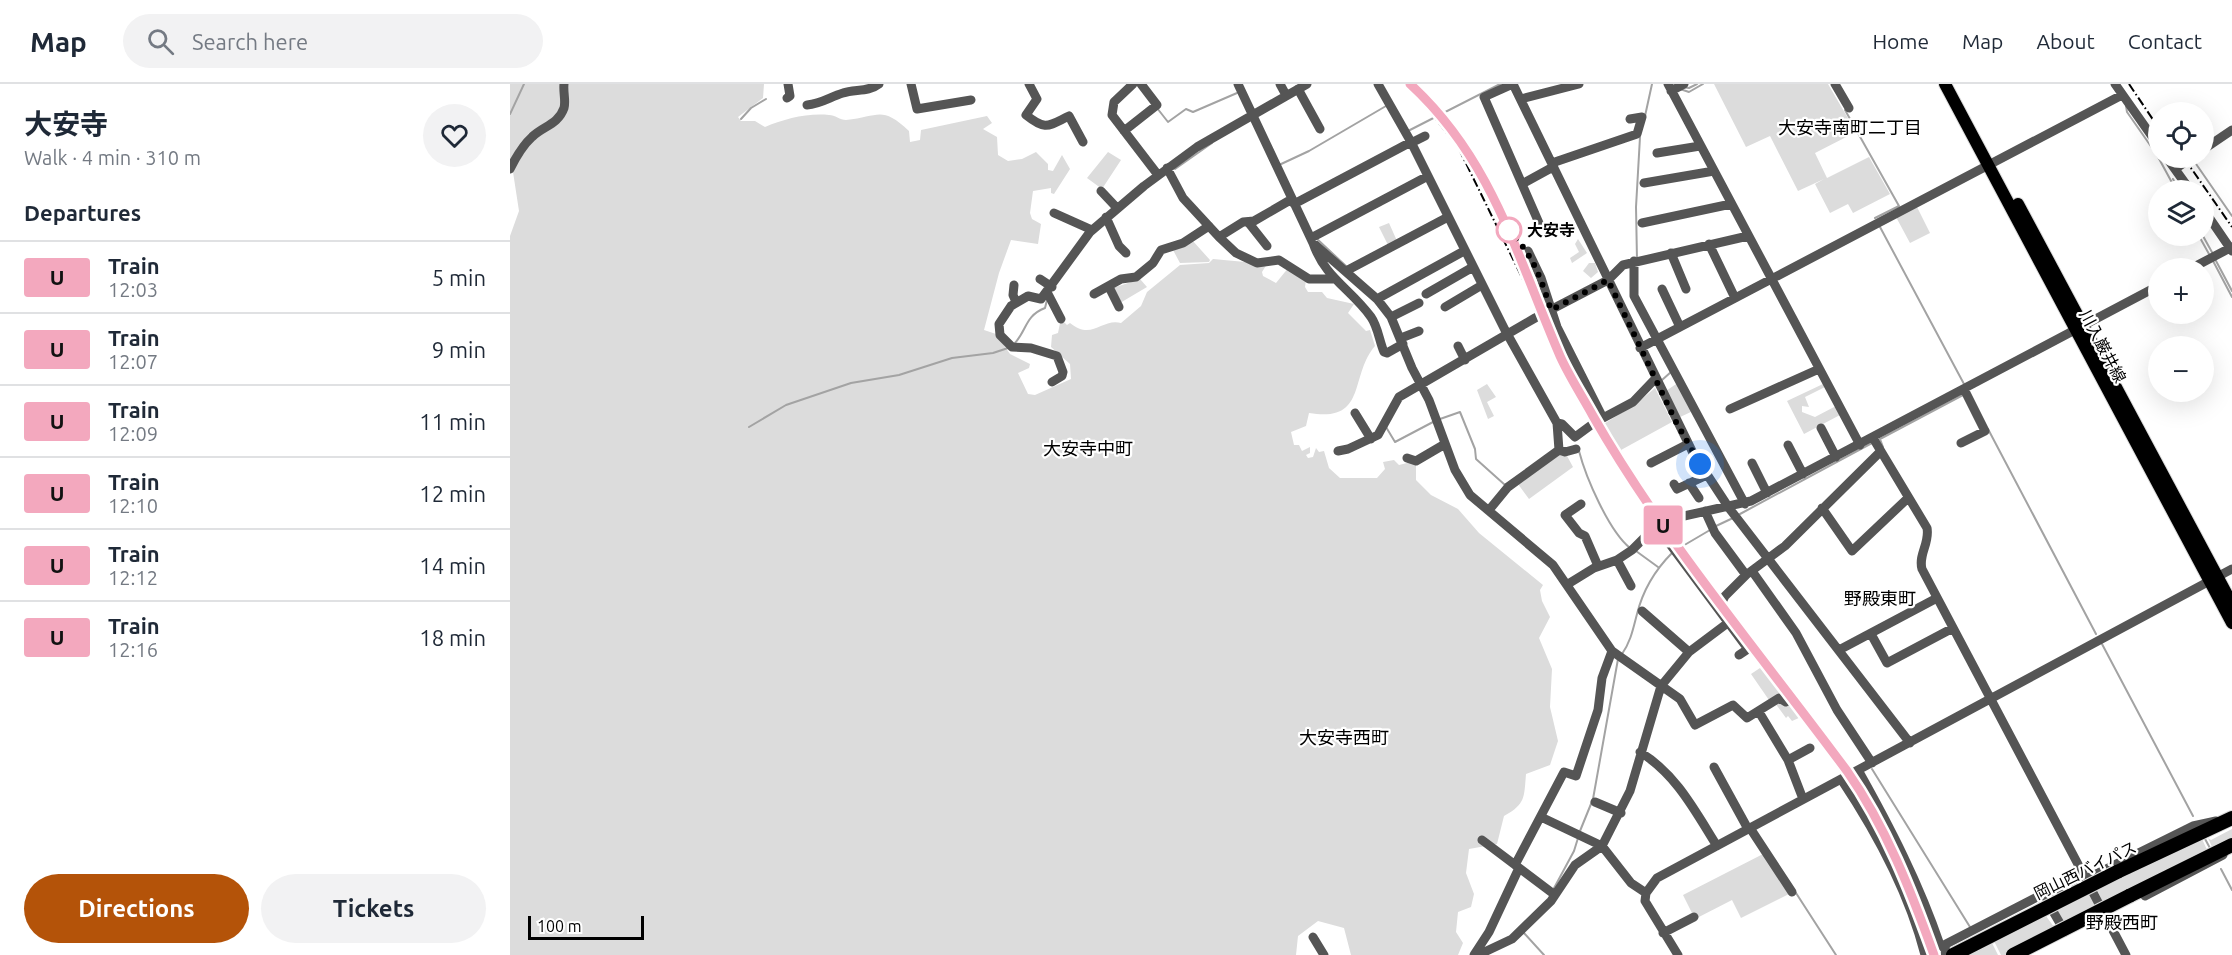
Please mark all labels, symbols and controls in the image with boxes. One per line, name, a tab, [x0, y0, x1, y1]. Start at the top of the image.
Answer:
search box	[123, 14, 543, 68]
icon: search	[144, 25, 177, 58]
text: Map	[30, 26, 87, 57]
text: Search here	[192, 29, 308, 54]
text: Home	[1872, 29, 1929, 53]
text: Map	[1962, 29, 2003, 53]
text: About	[2036, 29, 2095, 53]
text: Contact	[2128, 29, 2202, 53]
map controls	[2148, 102, 2214, 402]
button: locate	[2148, 102, 2214, 168]
button: heart	[423, 104, 486, 167]
text: 大安寺	[24, 108, 108, 139]
district label: 大安寺南町二丁目	[1778, 117, 1922, 137]
text: Walk · 4 min · 310 m	[24, 146, 201, 169]
button: layers	[2148, 180, 2214, 246]
text: Departures	[24, 200, 141, 225]
marker: 大安寺	[1496, 217, 1522, 243]
place label: 大安寺	[1527, 221, 1575, 239]
text: Train	[108, 253, 160, 278]
button: +	[2148, 258, 2214, 324]
text: U	[50, 265, 64, 289]
text: 5 min	[432, 265, 486, 290]
text: 12:03	[108, 278, 158, 301]
street label: 川入巌井線	[2076, 306, 2130, 386]
text: Train	[108, 325, 160, 350]
button: −	[2148, 336, 2214, 402]
text: U	[50, 337, 64, 361]
text: 9 min	[432, 337, 486, 362]
text: 12:07	[108, 350, 158, 373]
text: Train	[108, 397, 160, 422]
text: U	[50, 409, 64, 433]
text: 11 min	[419, 409, 486, 434]
text: 12:09	[108, 422, 158, 445]
district label: 大安寺中町	[1043, 438, 1133, 458]
your location	[1685, 449, 1715, 479]
text: Train	[108, 469, 160, 494]
text: U	[50, 481, 64, 505]
text: 12 min	[419, 481, 486, 506]
text: 12:10	[108, 494, 158, 517]
line badge: U	[1644, 506, 1682, 544]
text: U	[1656, 513, 1670, 537]
text: Train	[108, 541, 160, 566]
text: U	[50, 553, 64, 577]
text: 14 min	[419, 553, 486, 578]
text: 12:12	[108, 566, 158, 589]
district label: 野殿東町	[1844, 588, 1916, 608]
text: Train	[108, 613, 160, 638]
text: U	[50, 625, 64, 649]
text: 18 min	[419, 625, 486, 650]
text: 12:16	[108, 638, 158, 661]
district label: 大安寺西町	[1299, 727, 1389, 747]
street label: 岡山西バイパス	[2031, 837, 2139, 903]
button: Directions	[24, 874, 249, 943]
button: Tickets	[261, 874, 486, 943]
district label: 野殿西町	[2086, 912, 2158, 932]
scale bar	[528, 913, 644, 940]
text: 100 m	[537, 917, 582, 935]

